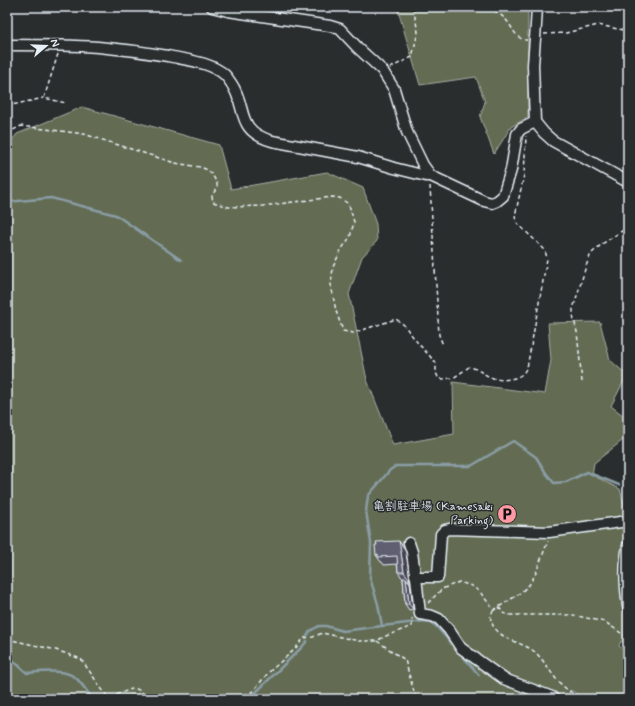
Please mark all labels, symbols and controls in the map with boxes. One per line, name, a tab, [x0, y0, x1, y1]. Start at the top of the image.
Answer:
north arrow	[26, 26, 66, 66]
text: N	[47, 37, 62, 49]
place label: 亀割駐車場 (Kamesaki Parking)	[373, 499, 494, 530]
parking icon: 亀割駐車場 (Kamesaki Parking)	[496, 503, 518, 525]

